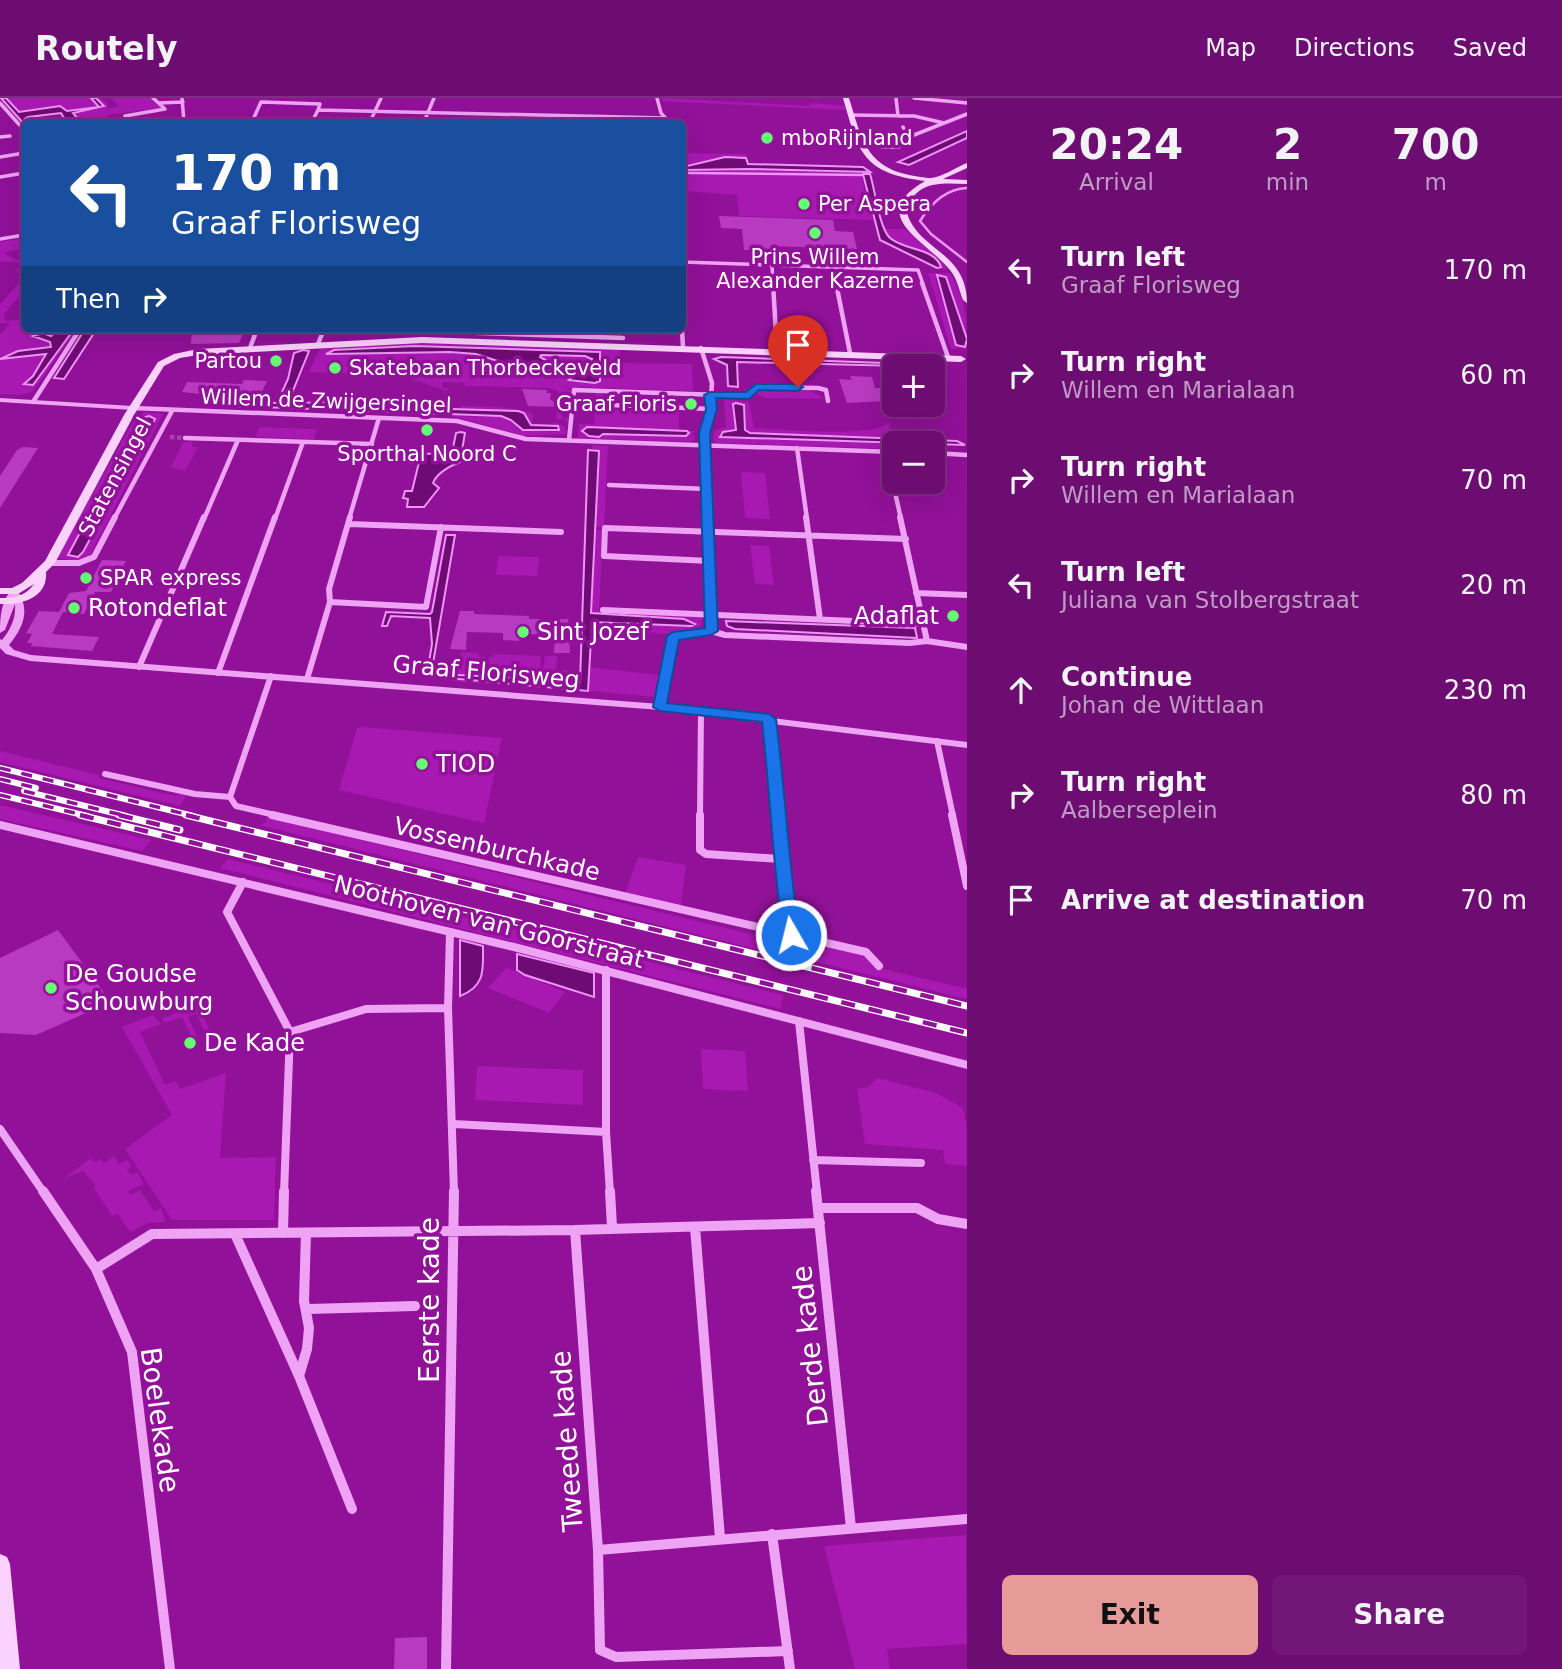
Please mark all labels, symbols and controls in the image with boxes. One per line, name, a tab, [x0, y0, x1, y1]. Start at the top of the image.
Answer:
text: Routely	[35, 29, 178, 68]
text: Map	[1205, 34, 1256, 62]
text: Directions	[1294, 34, 1415, 62]
text: Saved	[1453, 34, 1527, 62]
text: 20:24	[1050, 120, 1183, 169]
text: 2	[1273, 120, 1302, 169]
text: 700	[1392, 120, 1479, 169]
place label: mboRijnland	[781, 126, 913, 150]
marker: mboRijnland	[759, 130, 775, 146]
text: 170 m	[171, 145, 341, 202]
icon: left	[56, 147, 147, 238]
text: Arrival	[1079, 169, 1154, 195]
text: min	[1266, 169, 1309, 195]
text: m	[1424, 169, 1447, 195]
place label: Per Aspera	[818, 192, 931, 216]
marker: Per Aspera	[796, 196, 812, 212]
text: Graaf Florisweg	[171, 204, 421, 242]
marker: Prins Willem Alexander Kazerne	[807, 225, 823, 241]
text: Turn left	[1061, 242, 1185, 272]
place label: Prins Willem Alexander Kazerne	[716, 245, 914, 293]
icon: left	[1002, 251, 1040, 289]
text: 170 m	[1444, 255, 1527, 285]
text: Graaf Florisweg	[1061, 272, 1241, 298]
icon: right	[135, 280, 173, 318]
text: Then	[56, 284, 121, 314]
pin	[768, 315, 828, 387]
icon: arrive	[779, 326, 817, 364]
text: Turn right	[1061, 347, 1206, 377]
place label: Partou	[194, 349, 262, 373]
marker: Partou	[268, 353, 284, 369]
map controls	[882, 354, 945, 494]
button: +	[882, 354, 945, 417]
place label: Skatebaan Thorbeckeveld	[349, 356, 621, 380]
icon: right	[1002, 356, 1040, 394]
marker: Skatebaan Thorbeckeveld	[327, 360, 343, 376]
text: 60 m	[1460, 360, 1527, 390]
text: Willem en Marialaan	[1061, 377, 1295, 403]
street label: Willem de Zwijgersingel	[200, 385, 452, 417]
place label: Graaf Floris	[556, 392, 677, 416]
marker: Graaf Floris	[683, 396, 699, 412]
street label: Statensingel	[74, 413, 156, 541]
marker: Sporthal Noord C	[419, 422, 435, 438]
button: −	[882, 431, 945, 494]
place label: Sporthal Noord C	[337, 442, 517, 466]
text: Turn right	[1061, 452, 1206, 482]
icon: right	[1002, 461, 1040, 499]
text: 70 m	[1460, 465, 1527, 495]
text: Willem en Marialaan	[1061, 482, 1295, 508]
text: Turn left	[1061, 557, 1185, 587]
place label: SPAR express	[100, 566, 242, 590]
icon: left	[1002, 566, 1040, 604]
marker: SPAR express	[78, 570, 94, 586]
text: 20 m	[1460, 570, 1527, 600]
text: Juliana van Stolbergstraat	[1061, 587, 1359, 613]
place label: Rotondeflat	[88, 594, 227, 622]
marker: Rotondeflat	[66, 600, 82, 616]
place label: Adaflat	[854, 602, 939, 630]
marker: Adaflat	[945, 608, 961, 624]
place label: Sint Jozef	[537, 618, 649, 646]
marker: Sint Jozef	[515, 624, 531, 640]
street label: Graaf Florisweg	[391, 650, 581, 694]
text: Continue	[1061, 662, 1192, 692]
icon: ahead	[1002, 671, 1040, 709]
text: 230 m	[1444, 675, 1527, 705]
text: Johan de Wittlaan	[1061, 692, 1264, 718]
place label: TIOD	[435, 750, 495, 778]
marker: TIOD	[414, 756, 430, 772]
text: Turn right	[1061, 767, 1206, 797]
icon: right	[1002, 776, 1040, 814]
text: 80 m	[1460, 780, 1527, 810]
text: Aalberseplein	[1061, 797, 1218, 823]
street label: Vossenburchkade	[391, 812, 603, 886]
street label: Noothoven van Goorstraat	[331, 870, 647, 974]
icon: arrive	[1002, 881, 1040, 919]
text: Arrive at destination	[1061, 885, 1365, 915]
text: 70 m	[1460, 885, 1527, 915]
position arrow	[754, 898, 828, 972]
place label: De Goudse Schouwburg	[65, 960, 213, 1016]
marker: De Goudse Schouwburg	[43, 980, 59, 996]
place label: De Kade	[204, 1029, 305, 1057]
marker: De Kade	[182, 1035, 198, 1051]
street label: Eerste kade	[413, 1217, 446, 1383]
street label: Derde kade	[785, 1264, 835, 1428]
street label: Boelekade	[133, 1345, 187, 1495]
street label: Tweede kade	[544, 1349, 590, 1534]
button: Exit	[1002, 1575, 1258, 1655]
button: Share	[1272, 1575, 1527, 1655]

